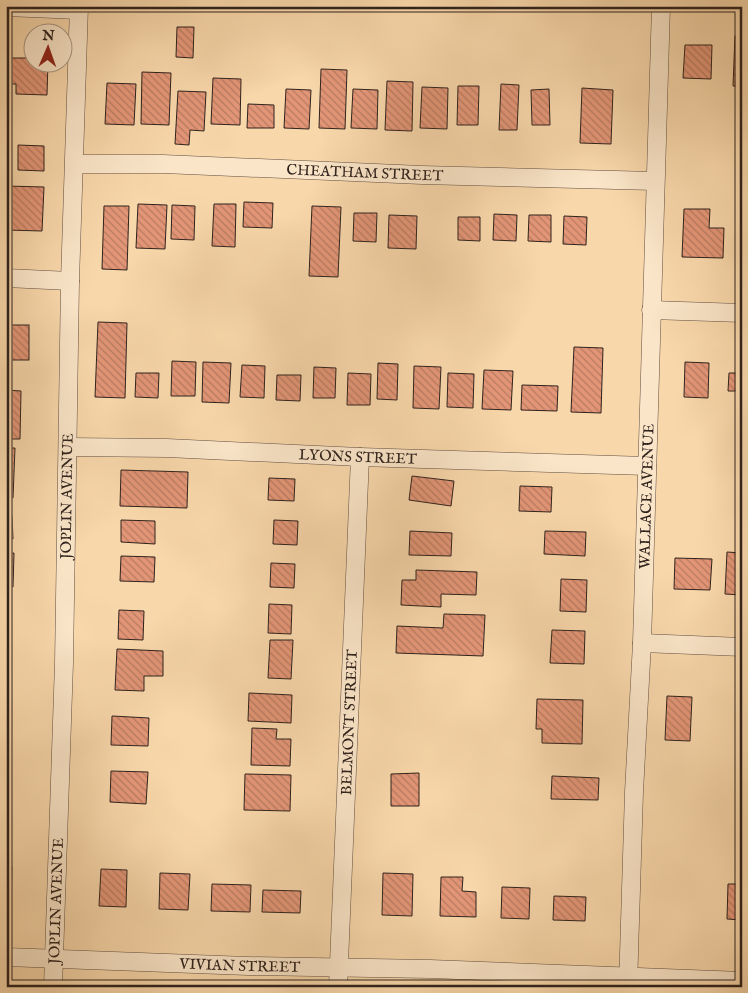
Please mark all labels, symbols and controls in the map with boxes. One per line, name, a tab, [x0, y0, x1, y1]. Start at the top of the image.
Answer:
north arrow	[22, 22, 72, 72]
text: N	[41, 27, 55, 45]
street label: CHEATHAM STREET	[286, 160, 444, 185]
street label: WALLACE AVENUE	[635, 423, 658, 569]
street label: JOPLIN AVENUE	[56, 433, 77, 561]
street label: LYONS STREET	[298, 445, 417, 468]
street label: BELMONT STREET	[336, 649, 362, 796]
street label: JOPLIN AVENUE	[44, 838, 68, 966]
street label: VIVIAN STREET	[178, 954, 300, 976]

